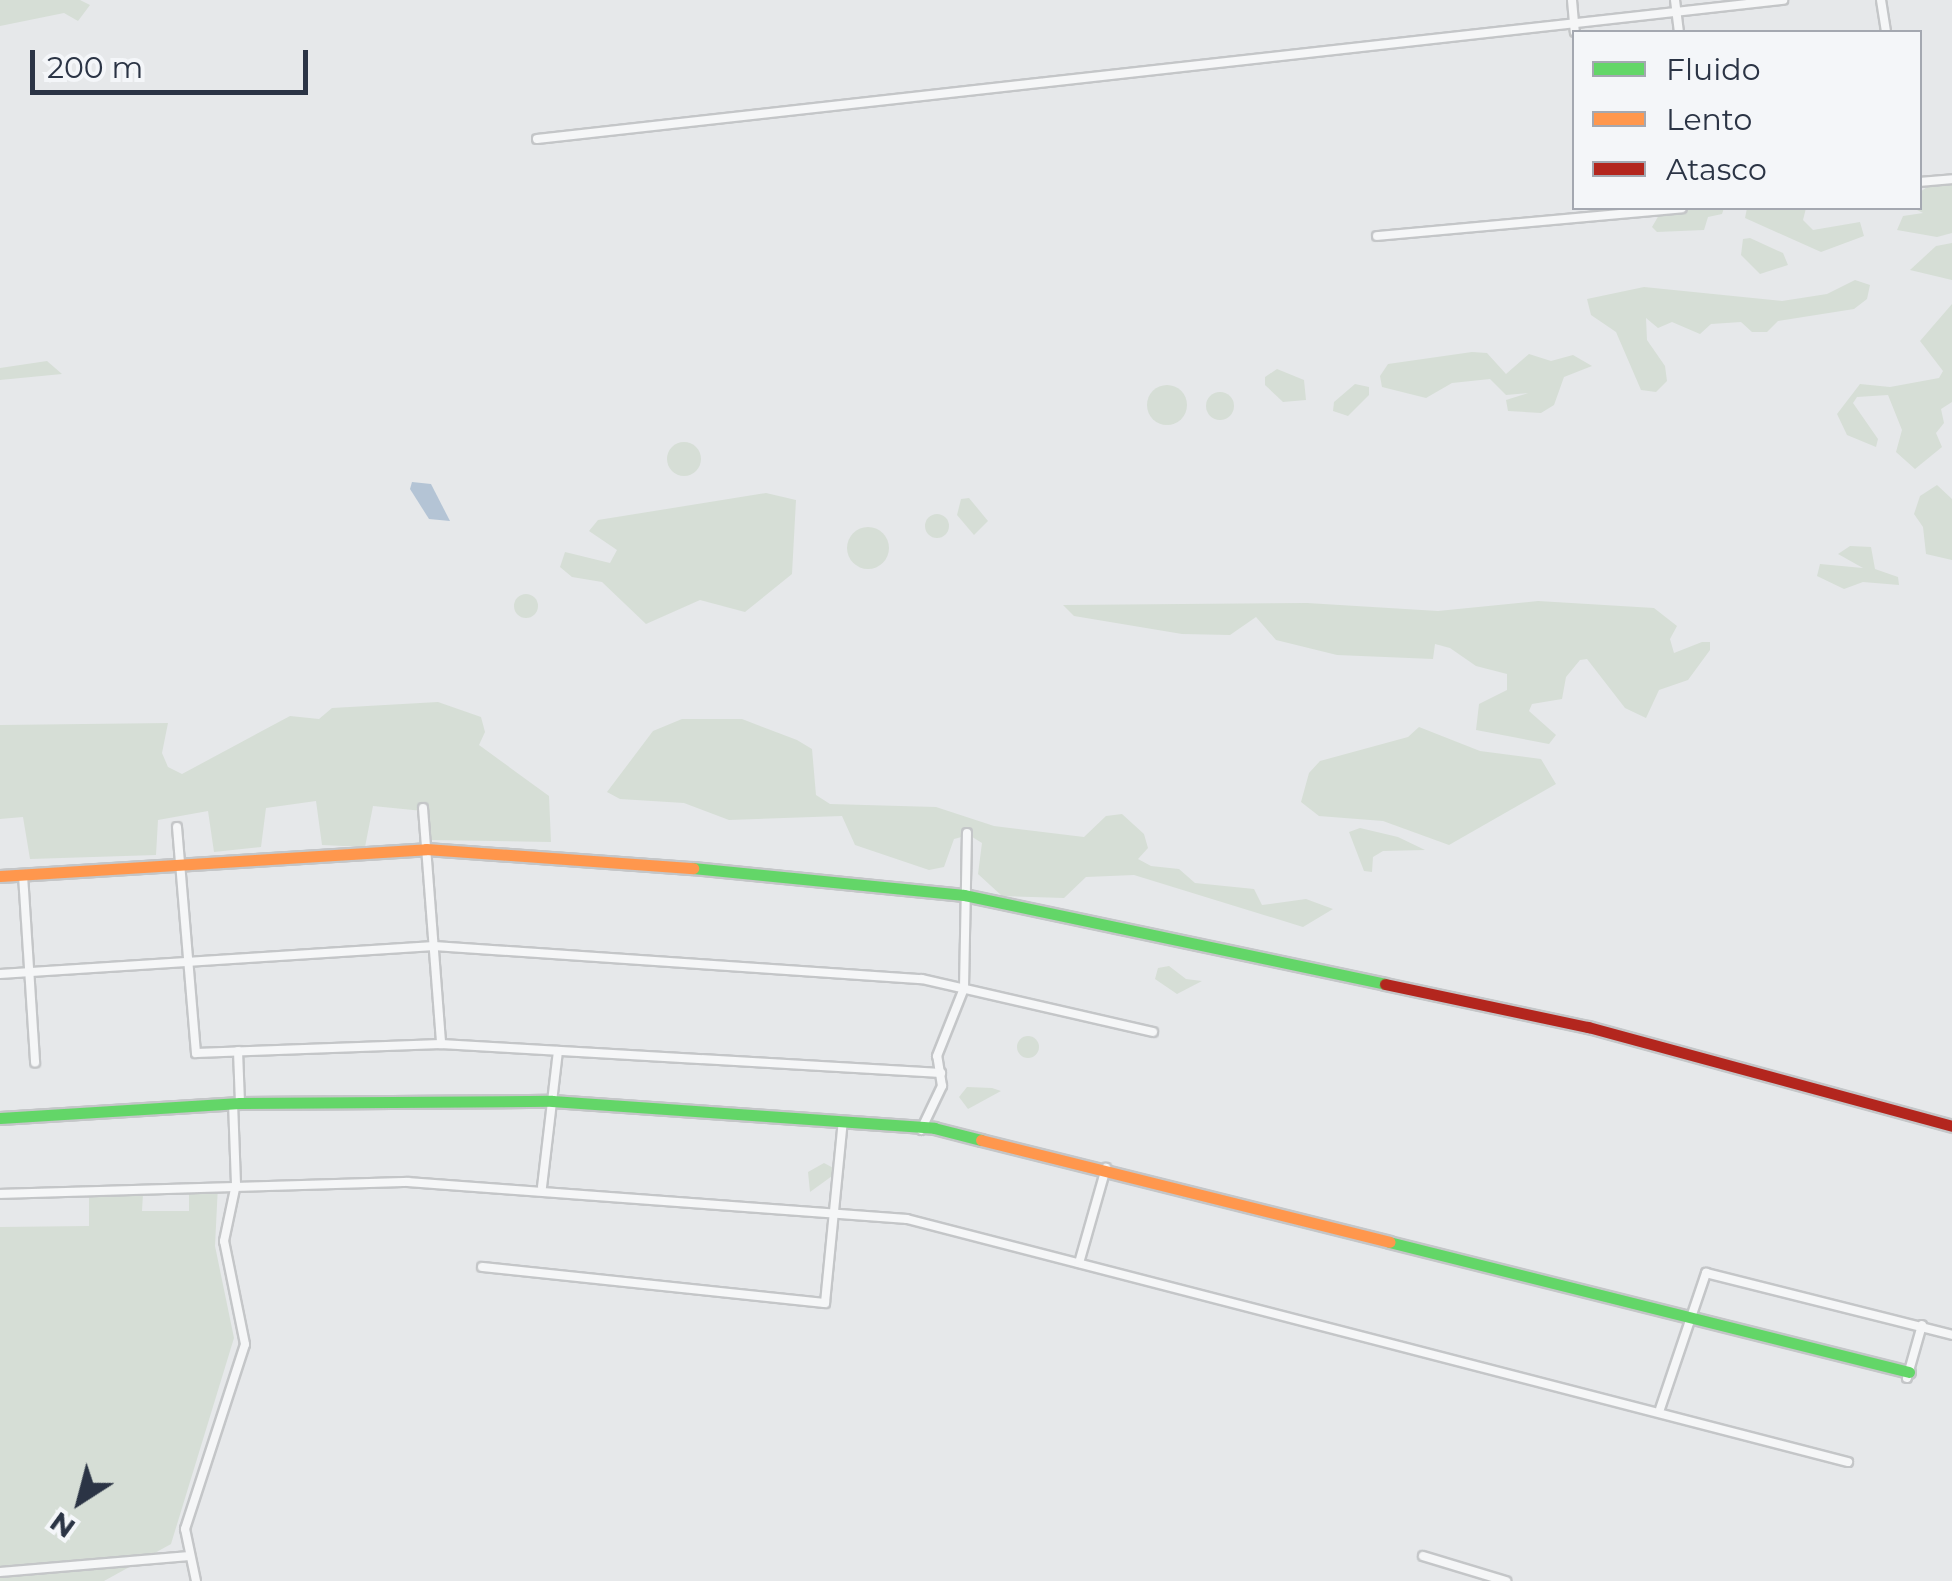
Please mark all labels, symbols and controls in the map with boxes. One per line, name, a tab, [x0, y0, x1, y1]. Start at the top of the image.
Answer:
scale bar	[35, 30, 312, 92]
legend	[1572, 30, 1922, 210]
text: 200 m	[47, 49, 143, 86]
text: Fluido	[1666, 51, 1760, 88]
text: Lento	[1666, 101, 1752, 138]
text: Atasco	[1666, 151, 1767, 188]
north arrow	[30, 1451, 130, 1551]
text: N	[43, 1505, 82, 1546]

